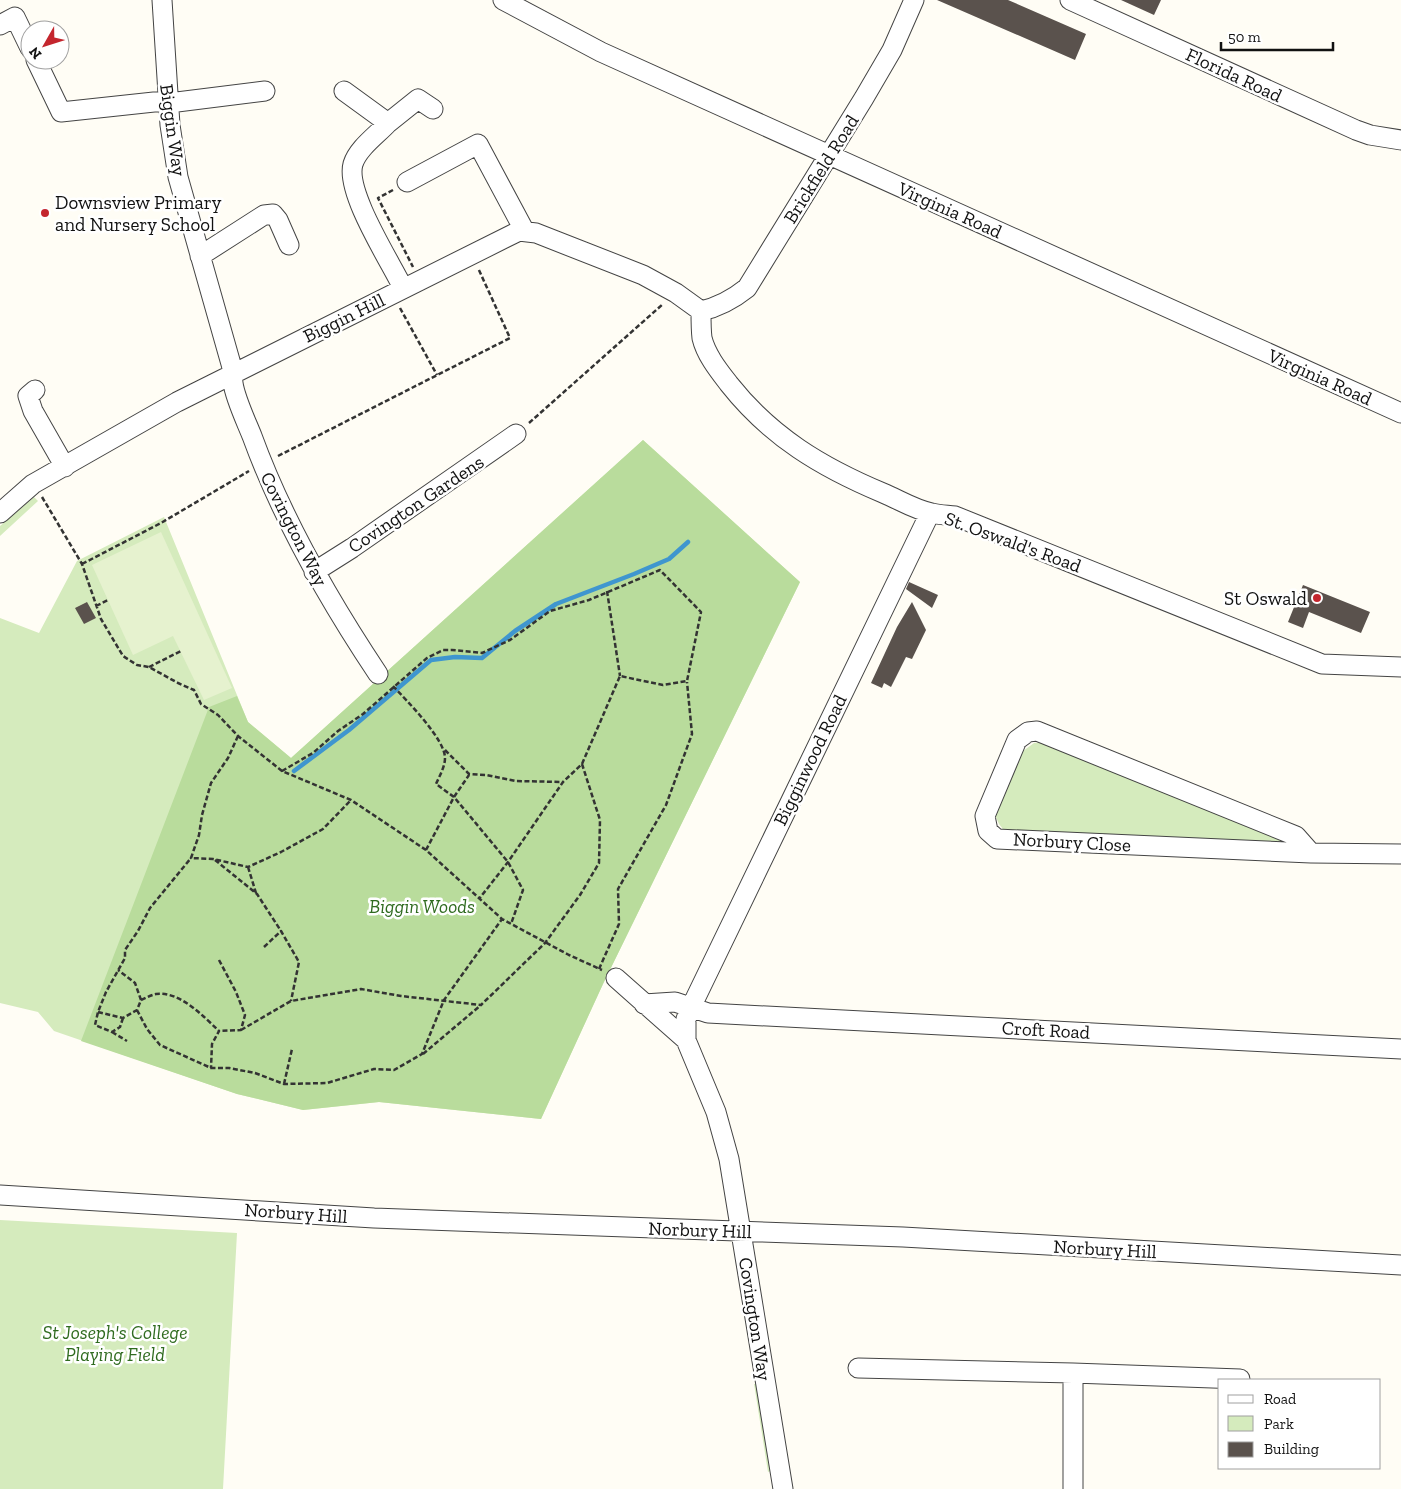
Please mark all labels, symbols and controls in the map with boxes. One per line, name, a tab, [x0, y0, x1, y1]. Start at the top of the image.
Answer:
north arrow	[20, 20, 70, 70]
scale bar	[1221, 20, 1334, 52]
text: 50 m	[1228, 28, 1261, 46]
text: N	[25, 43, 45, 62]
street label: Florida Road	[1182, 43, 1286, 108]
street label: Biggin Way	[155, 82, 191, 178]
street label: Brickfield Road	[778, 110, 864, 228]
street label: Virginia Road	[893, 176, 1006, 243]
place label: Downsview Primary and Nursery School	[55, 191, 222, 236]
marker: Downsview Primary and Nursery School	[39, 207, 51, 219]
street label: Biggin Hill	[299, 288, 389, 348]
street label: Virginia Road	[1263, 343, 1376, 410]
street label: Covington Gardens	[344, 450, 488, 558]
street label: Covington Way	[255, 468, 333, 590]
street label: St. Oswald's Road	[941, 507, 1085, 578]
place label: St Oswald	[1224, 587, 1308, 610]
marker: St Oswald	[1311, 592, 1323, 604]
street label: Bigginwood Road	[768, 690, 852, 829]
street label: Norbury Close	[1012, 827, 1132, 857]
park label: Biggin Woods	[369, 895, 475, 918]
street label: Croft Road	[1001, 1016, 1091, 1044]
street label: Norbury Hill	[244, 1198, 348, 1228]
street label: Norbury Hill	[648, 1217, 752, 1243]
street label: Norbury Hill	[1053, 1235, 1157, 1263]
street label: Covington Way	[734, 1256, 776, 1383]
park label: St Joseph's College Playing Field	[42, 1321, 188, 1366]
legend	[1218, 1379, 1381, 1469]
text: Road	[1264, 1390, 1297, 1408]
text: Park	[1264, 1415, 1294, 1433]
text: Building	[1264, 1440, 1319, 1458]

